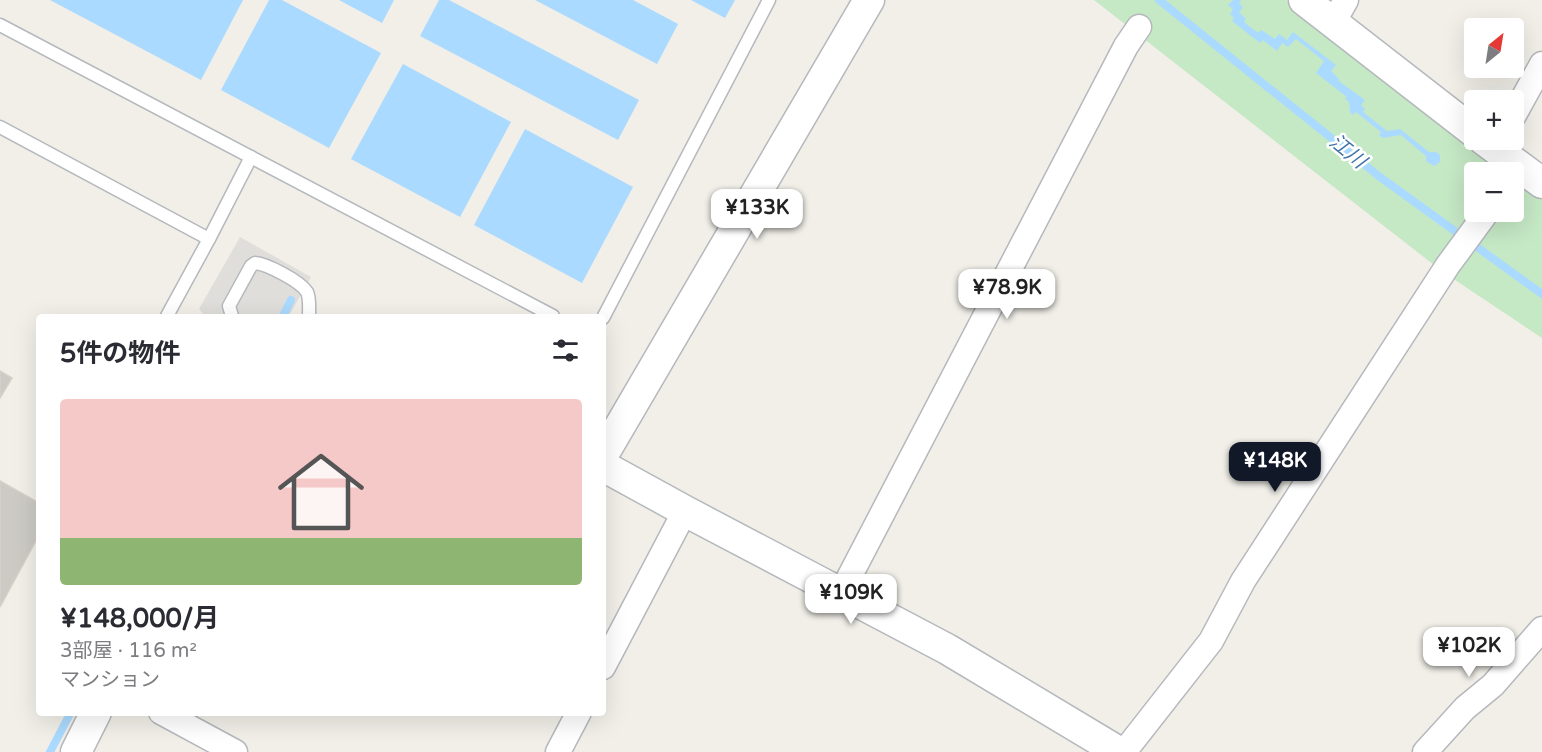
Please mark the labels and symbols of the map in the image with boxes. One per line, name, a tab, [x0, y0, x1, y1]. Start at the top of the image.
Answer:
north arrow	[1464, 18, 1524, 78]
water label: 江川	[1324, 130, 1372, 175]
pin: ¥133K	[715, 189, 799, 240]
pin: ¥78.9K	[958, 269, 1056, 320]
pin: ¥148K	[1233, 442, 1317, 493]
pin: ¥109K	[809, 574, 893, 625]
pin: ¥102K	[1427, 627, 1511, 678]

